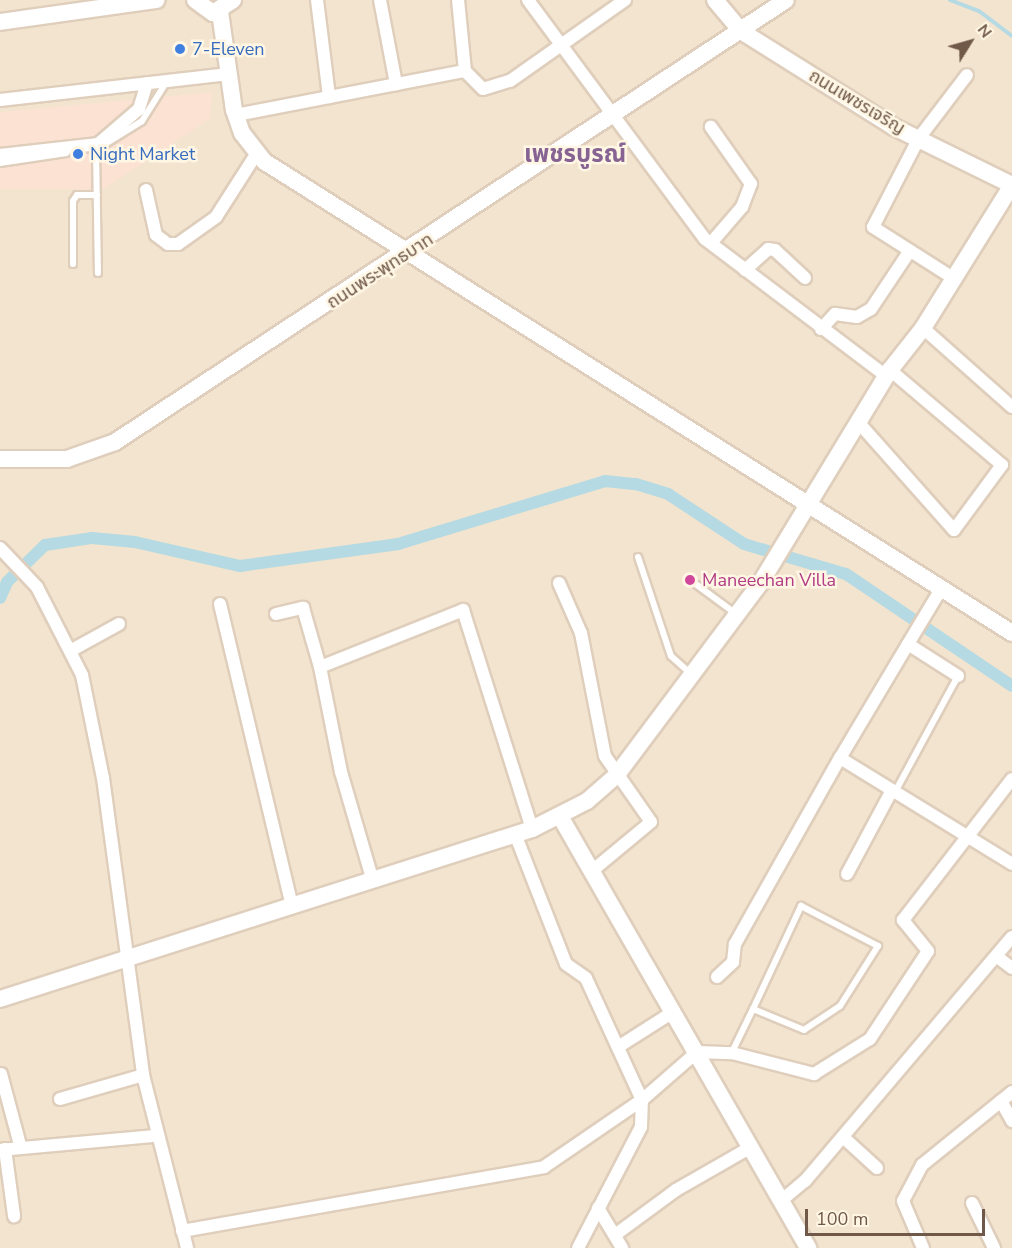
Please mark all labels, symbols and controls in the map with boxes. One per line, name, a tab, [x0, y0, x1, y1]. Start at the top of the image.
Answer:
north arrow	[940, 12, 1000, 72]
text: N	[972, 20, 997, 43]
place label: 7-Eleven	[192, 38, 265, 60]
marker: 7-Eleven	[173, 42, 187, 56]
street label: ถนนเพชรเจริญ	[805, 65, 909, 139]
district label: เพชรบูรณ์	[524, 141, 626, 169]
place label: Night Market	[90, 143, 195, 165]
marker: Night Market	[71, 147, 85, 161]
street label: ถนนพระพุทธบาท	[323, 229, 437, 313]
place label: Maneechan Villa	[702, 569, 836, 591]
marker: Maneechan Villa	[683, 573, 697, 587]
scale bar	[808, 1197, 988, 1235]
text: 100 m	[816, 1207, 868, 1231]

